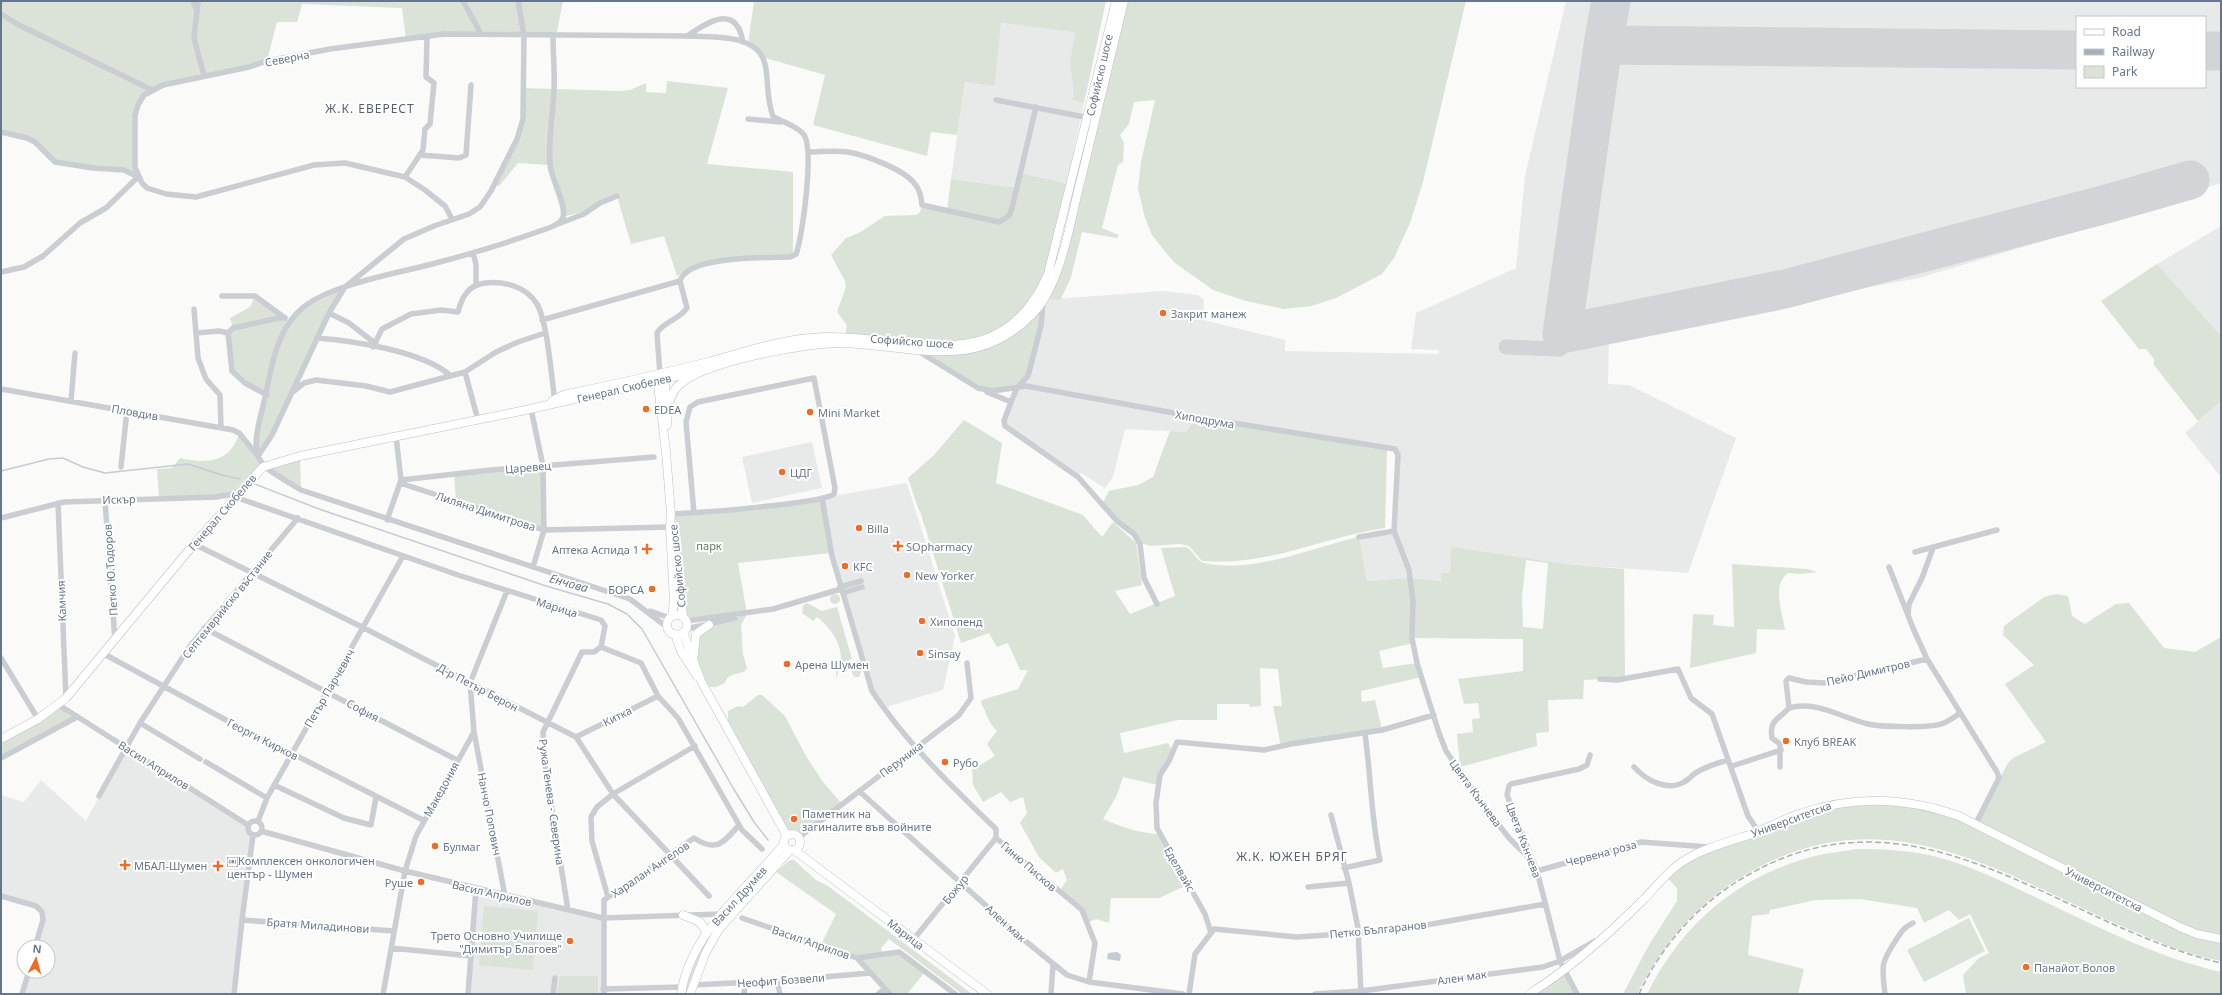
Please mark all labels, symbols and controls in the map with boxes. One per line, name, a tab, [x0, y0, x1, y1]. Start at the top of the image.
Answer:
legend	[2076, 16, 2206, 88]
text: Road	[2112, 23, 2141, 40]
street label: Софийско шосе	[1082, 33, 1116, 117]
text: Railway	[2112, 43, 2156, 60]
street label: Северна	[264, 46, 310, 70]
text: Park	[2112, 63, 2138, 80]
district label: Ж.К. ЕВЕРЕСТ	[325, 100, 415, 117]
place label: Закрит манеж	[1171, 306, 1247, 321]
marker: Закрит манеж	[1158, 308, 1168, 318]
street label: Софийско шосе	[870, 331, 954, 351]
street label: Генерал Скобелев	[575, 370, 673, 406]
street label: Пловдив	[111, 401, 159, 423]
place label: EDEA	[654, 402, 682, 417]
marker: EDEA	[641, 404, 651, 414]
place label: Mini Market	[818, 405, 880, 420]
street label: Хиподрума	[1174, 406, 1236, 432]
marker: Mini Market	[805, 407, 815, 417]
street label: Царевец	[504, 458, 552, 476]
place label: ЦДГ	[790, 465, 813, 480]
marker: ЦДГ	[777, 467, 787, 477]
street label: Генерал Скобелев	[185, 471, 259, 553]
street label: Лиляна Димитрова	[434, 488, 538, 534]
street label: Искър	[102, 491, 136, 507]
place label: Billa	[867, 521, 889, 536]
marker: Billa	[854, 523, 864, 533]
street label: Петко Ю.Тодоров	[99, 524, 121, 616]
street label: Софийско шосе	[665, 524, 689, 608]
park label: парк	[696, 538, 722, 553]
place label: SOpharmacy	[906, 539, 973, 554]
marker: SOpharmacy	[893, 541, 903, 551]
place label: Аптека Аспида 1	[552, 542, 639, 557]
marker: Аптека Аспида 1	[642, 544, 652, 554]
street label: Септемврийско въстание	[179, 547, 275, 661]
place label: KFC	[853, 559, 873, 574]
marker: KFC	[840, 561, 850, 571]
place label: New Yorker	[915, 568, 975, 583]
water label: Енчова	[548, 569, 590, 597]
marker: New Yorker	[902, 570, 912, 580]
street label: Камчия	[53, 580, 69, 622]
place label: БОРСА	[608, 582, 645, 597]
marker: БОРСА	[647, 584, 657, 594]
street label: Марица	[535, 594, 579, 620]
place label: Хиполенд	[930, 614, 983, 629]
marker: Хиполенд	[917, 616, 927, 626]
street label: Петър Парчевич	[300, 646, 358, 730]
place label: Sinsay	[928, 646, 961, 661]
marker: Sinsay	[915, 648, 925, 658]
street label: Пейо Димитров	[1825, 655, 1911, 689]
place label: Арена Шумен	[795, 657, 869, 672]
street label: Д-р Петър Берон	[435, 659, 521, 715]
marker: Арена Шумен	[782, 659, 792, 669]
street label: София	[344, 695, 382, 725]
street label: Китка	[600, 702, 634, 730]
street label: Георги Кирков	[225, 715, 301, 763]
place label: Клуб BREAK	[1794, 734, 1856, 749]
marker: Клуб BREAK	[1781, 736, 1791, 746]
street label: Васил Априлов	[116, 737, 192, 793]
street label: Ружа Тенева - Северина	[536, 738, 568, 866]
street label: Перуника	[876, 738, 926, 780]
place label: Рубо	[953, 755, 978, 770]
street label: Цвята Кънчева	[1446, 756, 1506, 830]
marker: Рубо	[940, 757, 950, 767]
street label: Македония	[420, 759, 462, 819]
street label: Нанчо Попович	[475, 771, 505, 857]
street label: Университетска	[1749, 797, 1833, 841]
street label: Цвета Кънчева	[1503, 800, 1545, 880]
place label: Паметник на загиналите във войните	[802, 806, 931, 834]
marker: Паметник на загиналите във войните	[789, 814, 799, 824]
street label: Червена роза	[1564, 836, 1638, 870]
street label: Харалан Ангелов	[608, 837, 692, 901]
street label: Гиню Писков	[998, 838, 1060, 894]
place label: Булмаг	[443, 839, 481, 854]
marker: Булмаг	[430, 841, 440, 851]
street label: Еделвайс	[1161, 844, 1199, 894]
district label: Ж.К. ЮЖЕН БРЯГ	[1236, 848, 1348, 865]
place label: ￼Комплексен онкологичен център - Шумен	[227, 853, 375, 881]
place label: МБАЛ-Шумен	[134, 858, 207, 873]
marker: МБАЛ-Шумен	[119, 859, 131, 871]
marker: ￼Комплексен онкологичен център - Шумен	[212, 860, 224, 872]
street label: Васил Друмев	[708, 863, 770, 929]
street label: Университетска	[2063, 863, 2145, 915]
street label: Божур	[939, 871, 972, 907]
place label: Руше	[385, 875, 413, 890]
marker: Руше	[416, 877, 426, 887]
street label: Васил Априлов	[451, 877, 533, 909]
street label: Ален мак	[983, 901, 1030, 945]
street label: Братя Миладинови	[266, 914, 370, 936]
street label: Марица	[885, 915, 927, 953]
street label: Петко Българанов	[1329, 916, 1427, 942]
street label: Васил Априлов	[770, 922, 852, 962]
place label: Трето Основно Училище "Димитър Благоев"	[431, 928, 562, 956]
marker: Трето Основно Училище "Димитър Благоев"	[565, 936, 575, 946]
north arrow	[16, 939, 56, 979]
text: N	[32, 941, 42, 956]
place label: Панайот Волов	[2034, 960, 2115, 975]
marker: Панайот Волов	[2021, 962, 2031, 972]
street label: Ален мак	[1436, 966, 1488, 988]
street label: Неофит Бозвели	[737, 969, 825, 991]

